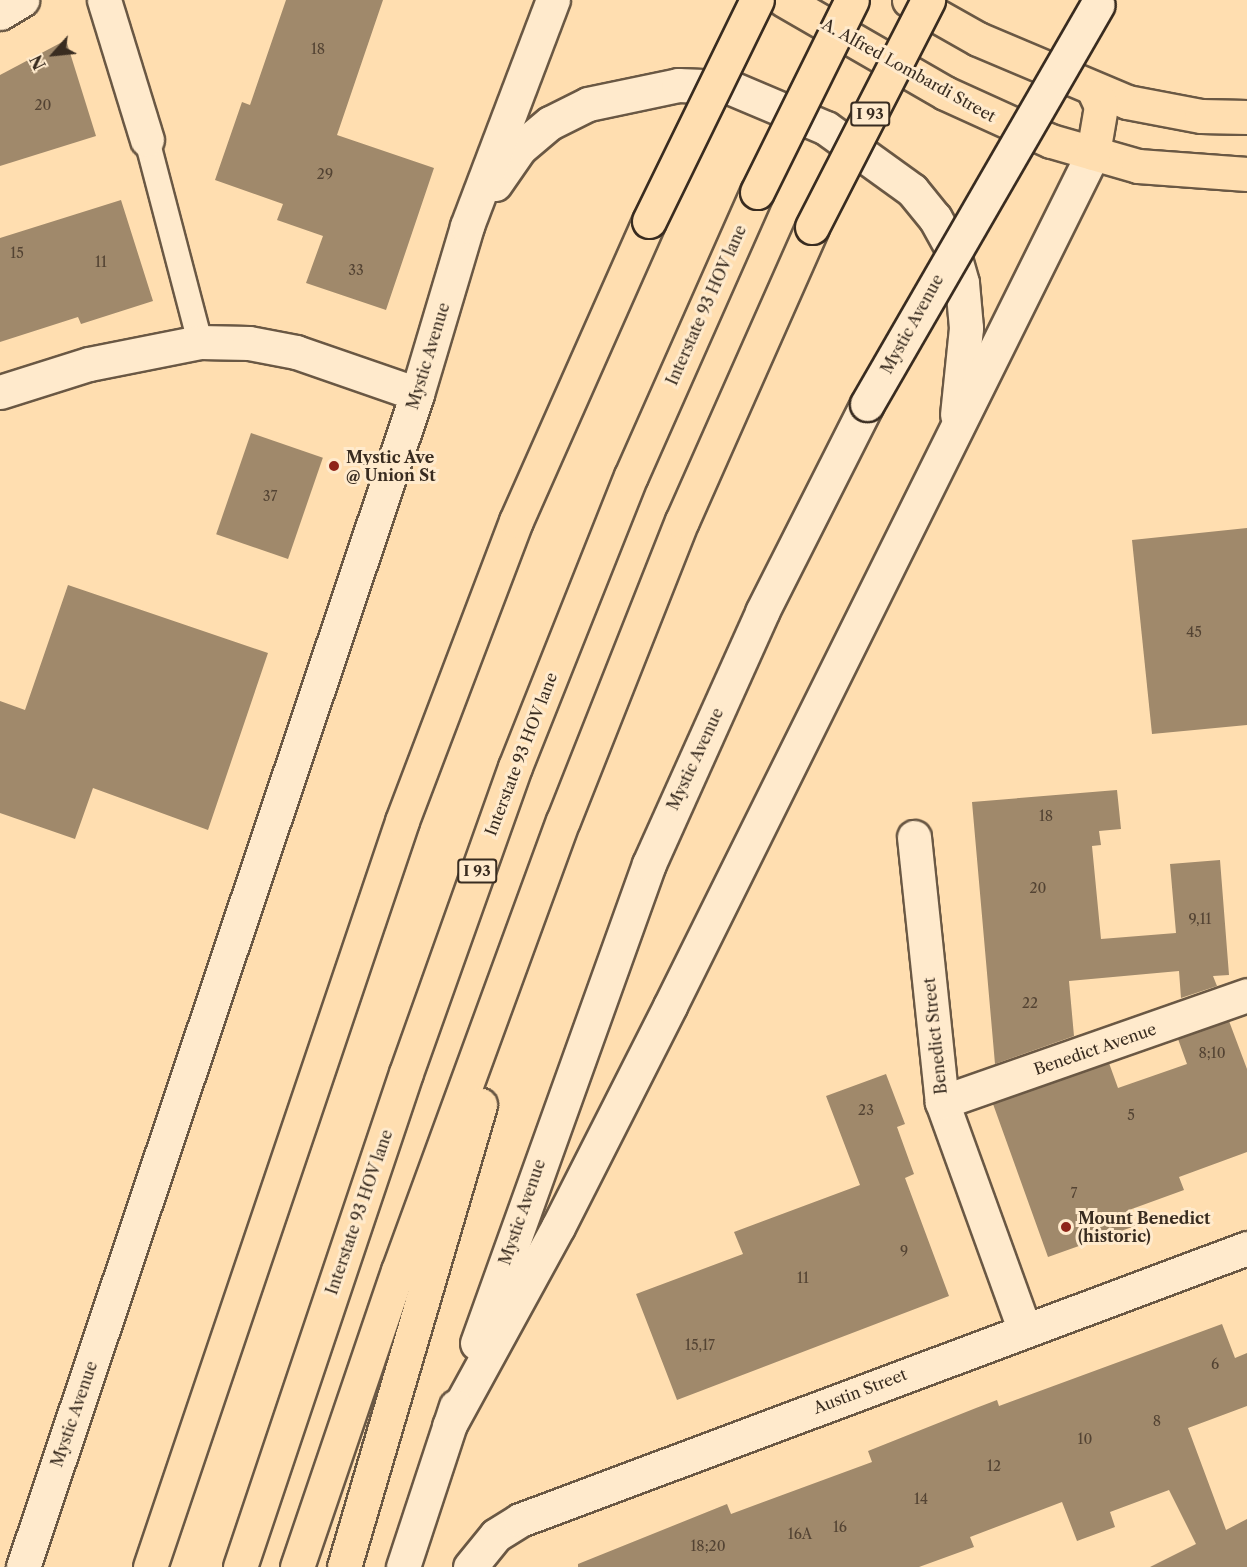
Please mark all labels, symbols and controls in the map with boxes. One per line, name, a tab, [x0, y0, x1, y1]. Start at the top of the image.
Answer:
street label: A. Alfred Lombardi Street	[819, 14, 999, 126]
north arrow	[24, 24, 84, 84]
house number: 18	[311, 41, 325, 57]
text: N	[26, 51, 50, 73]
house number: 20	[35, 97, 51, 113]
road number: I 93	[849, 102, 891, 126]
house number: 29	[317, 166, 333, 182]
street label: Interstate 93 HOV lane	[662, 222, 750, 388]
house number: 15	[10, 245, 24, 261]
house number: 11	[95, 254, 107, 270]
house number: 33	[348, 262, 364, 278]
street label: Mystic Avenue	[877, 271, 947, 377]
street label: Mystic Avenue	[403, 300, 453, 412]
place label: Mystic Ave @ Union St	[346, 447, 436, 485]
marker: Mystic Ave @ Union St	[327, 459, 341, 473]
house number: 37	[263, 488, 277, 504]
house number: 45	[1186, 624, 1202, 640]
street label: Interstate 93 HOV lane	[481, 669, 561, 839]
street label: Mystic Avenue	[663, 705, 727, 813]
house number: 18	[1039, 808, 1053, 824]
road number: I 93	[456, 859, 498, 883]
house number: 20	[1030, 880, 1046, 896]
house number: 9,11	[1188, 911, 1212, 927]
street label: Benedict Street	[919, 977, 951, 1095]
house number: 22	[1022, 995, 1038, 1011]
street label: Benedict Avenue	[1031, 1019, 1159, 1079]
house number: 8;10	[1198, 1045, 1226, 1061]
house number: 23	[858, 1102, 874, 1118]
house number: 5	[1127, 1107, 1135, 1123]
street label: Interstate 93 HOV lane	[322, 1127, 396, 1297]
street label: Mystic Avenue	[495, 1156, 549, 1268]
house number: 7	[1071, 1185, 1077, 1201]
place label: Mount Benedict (historic)	[1078, 1208, 1210, 1246]
marker: Mount Benedict (historic)	[1059, 1220, 1073, 1234]
house number: 9	[900, 1243, 908, 1259]
house number: 11	[797, 1270, 809, 1286]
house number: 15,17	[685, 1337, 715, 1353]
house number: 6	[1211, 1356, 1219, 1372]
street label: Mystic Avenue	[47, 1358, 101, 1470]
street label: Austin Street	[811, 1364, 909, 1418]
house number: 8	[1153, 1413, 1161, 1429]
house number: 10	[1078, 1431, 1092, 1447]
house number: 12	[987, 1458, 1001, 1474]
house number: 14	[914, 1491, 928, 1507]
house number: 16	[833, 1519, 847, 1535]
house number: 16A	[788, 1526, 812, 1542]
house number: 18;20	[690, 1538, 726, 1554]

